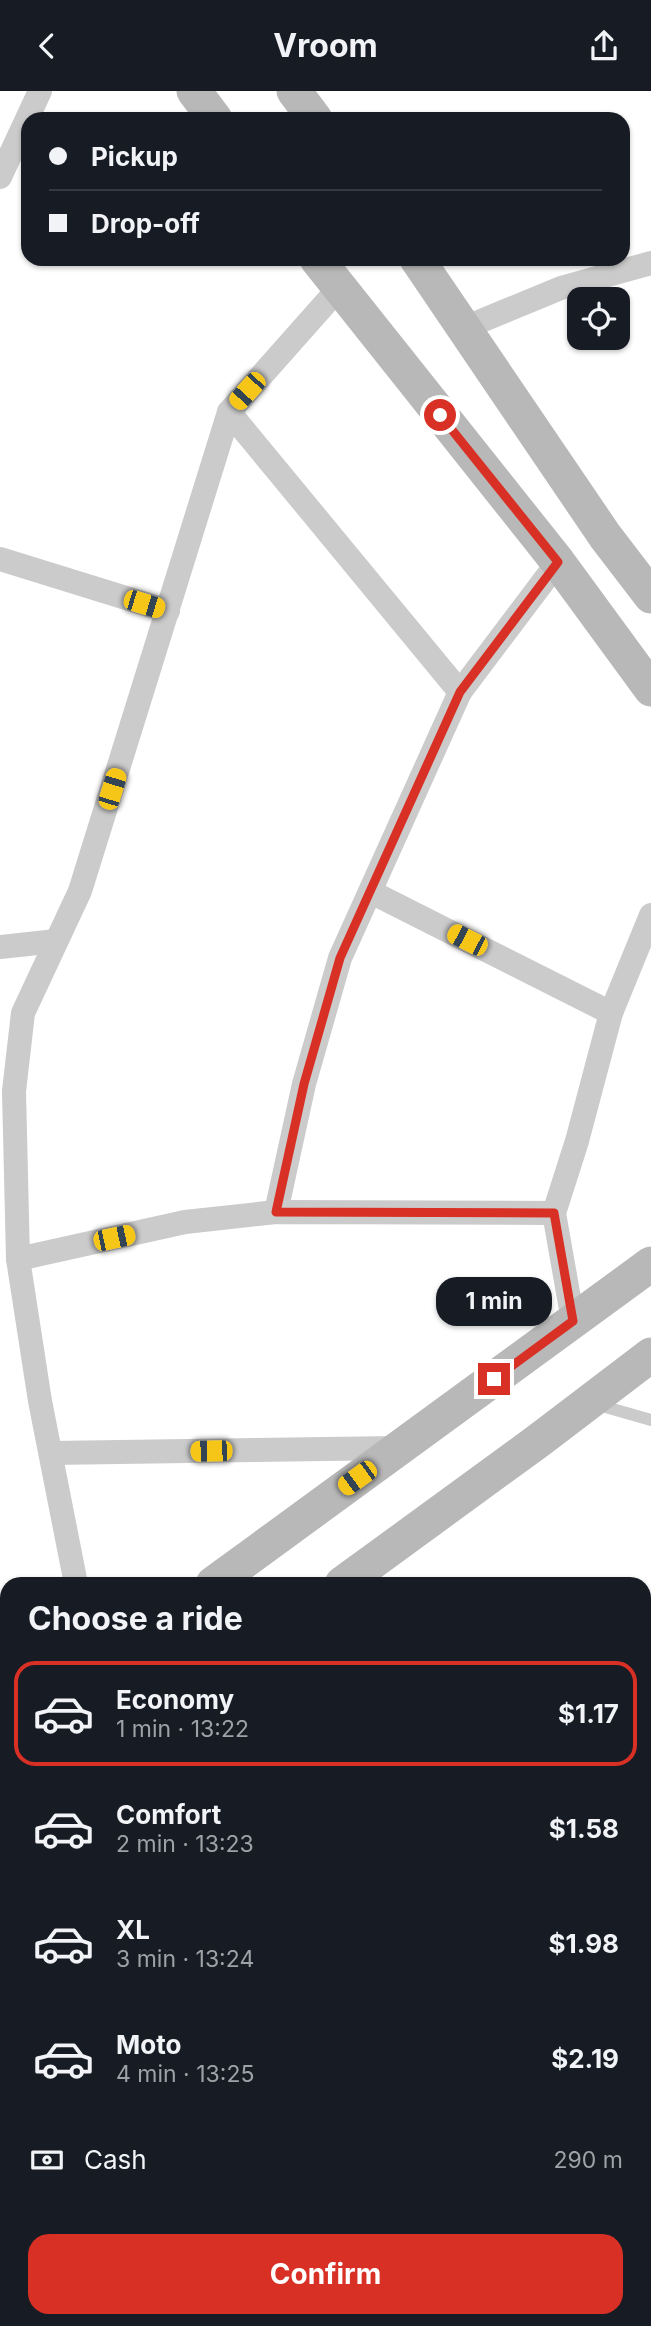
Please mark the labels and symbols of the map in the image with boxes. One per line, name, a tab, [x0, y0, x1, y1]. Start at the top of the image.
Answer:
car	[226, 368, 269, 414]
route start	[424, 399, 456, 431]
car	[121, 588, 168, 620]
car	[96, 766, 129, 812]
car	[444, 921, 491, 959]
car	[92, 1223, 137, 1253]
callout: 1 min	[436, 1277, 552, 1327]
route end	[478, 1363, 510, 1395]
car	[190, 1440, 233, 1462]
car	[334, 1457, 381, 1499]

